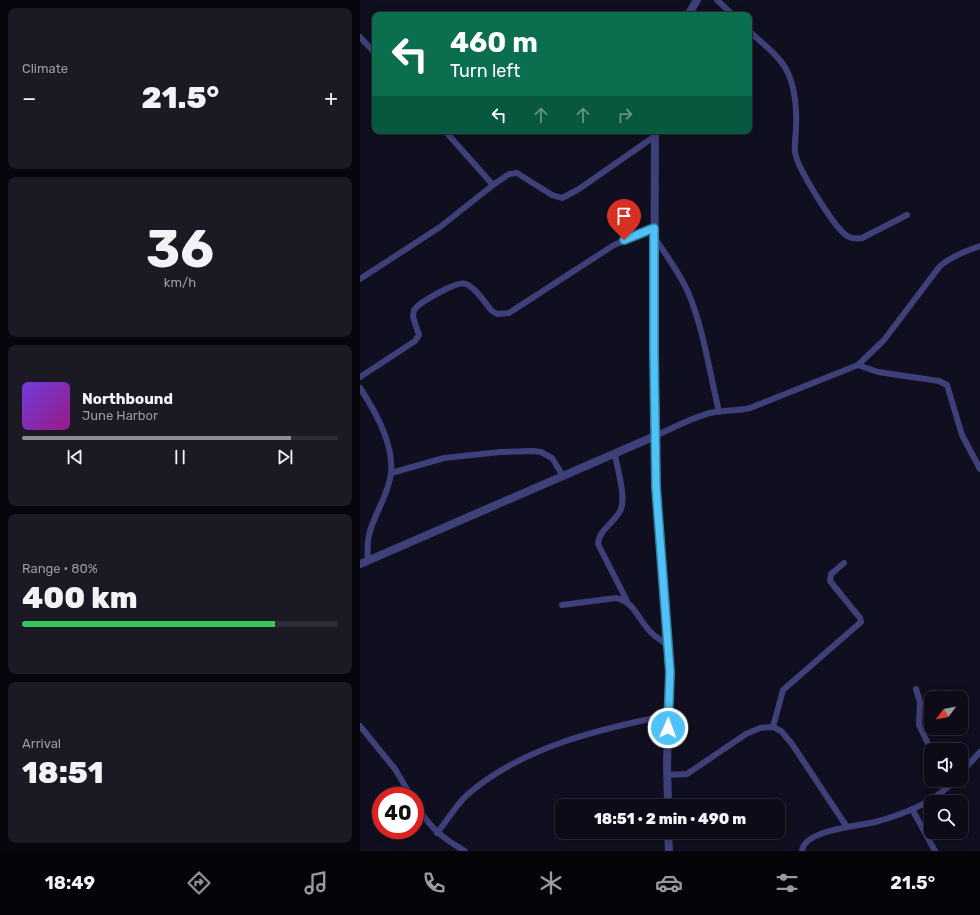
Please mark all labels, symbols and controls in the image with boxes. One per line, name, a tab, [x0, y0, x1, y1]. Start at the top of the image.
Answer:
text: 460 m	[450, 26, 538, 59]
icon: left	[384, 28, 436, 80]
text: Turn left	[450, 60, 520, 82]
text: Climate	[22, 61, 68, 76]
text: 21.5°	[141, 80, 219, 116]
text: −	[22, 85, 36, 112]
text: +	[324, 85, 338, 112]
icon: left	[488, 104, 510, 126]
icon: ahead	[530, 104, 552, 126]
icon: ahead	[572, 104, 594, 126]
icon: right	[614, 104, 636, 126]
pin	[607, 199, 641, 240]
icon: arrive	[613, 205, 635, 227]
text: 36	[146, 218, 214, 280]
text: km/h	[164, 275, 196, 290]
text: Northbound	[82, 390, 173, 408]
text: June Harbor	[82, 408, 158, 423]
icon: previous	[64, 446, 86, 468]
icon: pause	[169, 446, 191, 468]
icon: next	[274, 446, 296, 468]
text: Range · 80%	[22, 561, 98, 576]
text: 400 km	[22, 580, 137, 616]
north arrow	[924, 691, 968, 735]
map controls	[924, 691, 968, 839]
position arrow	[647, 707, 689, 749]
text: Arrival	[22, 736, 61, 751]
button: sound	[924, 743, 968, 787]
text: 18:51	[22, 755, 104, 791]
speed limit sign: 40	[372, 787, 424, 839]
button: search	[924, 795, 968, 839]
text: 18:51 · 2 min · 490 m	[594, 810, 746, 828]
icon: directions	[185, 869, 213, 897]
icon: music	[302, 869, 330, 897]
icon: phone	[420, 869, 448, 897]
icon: climate	[537, 869, 565, 897]
icon: car	[655, 869, 683, 897]
icon: filters	[773, 869, 801, 897]
text: 18:49	[45, 872, 95, 894]
text: 21.5°	[890, 872, 935, 894]

